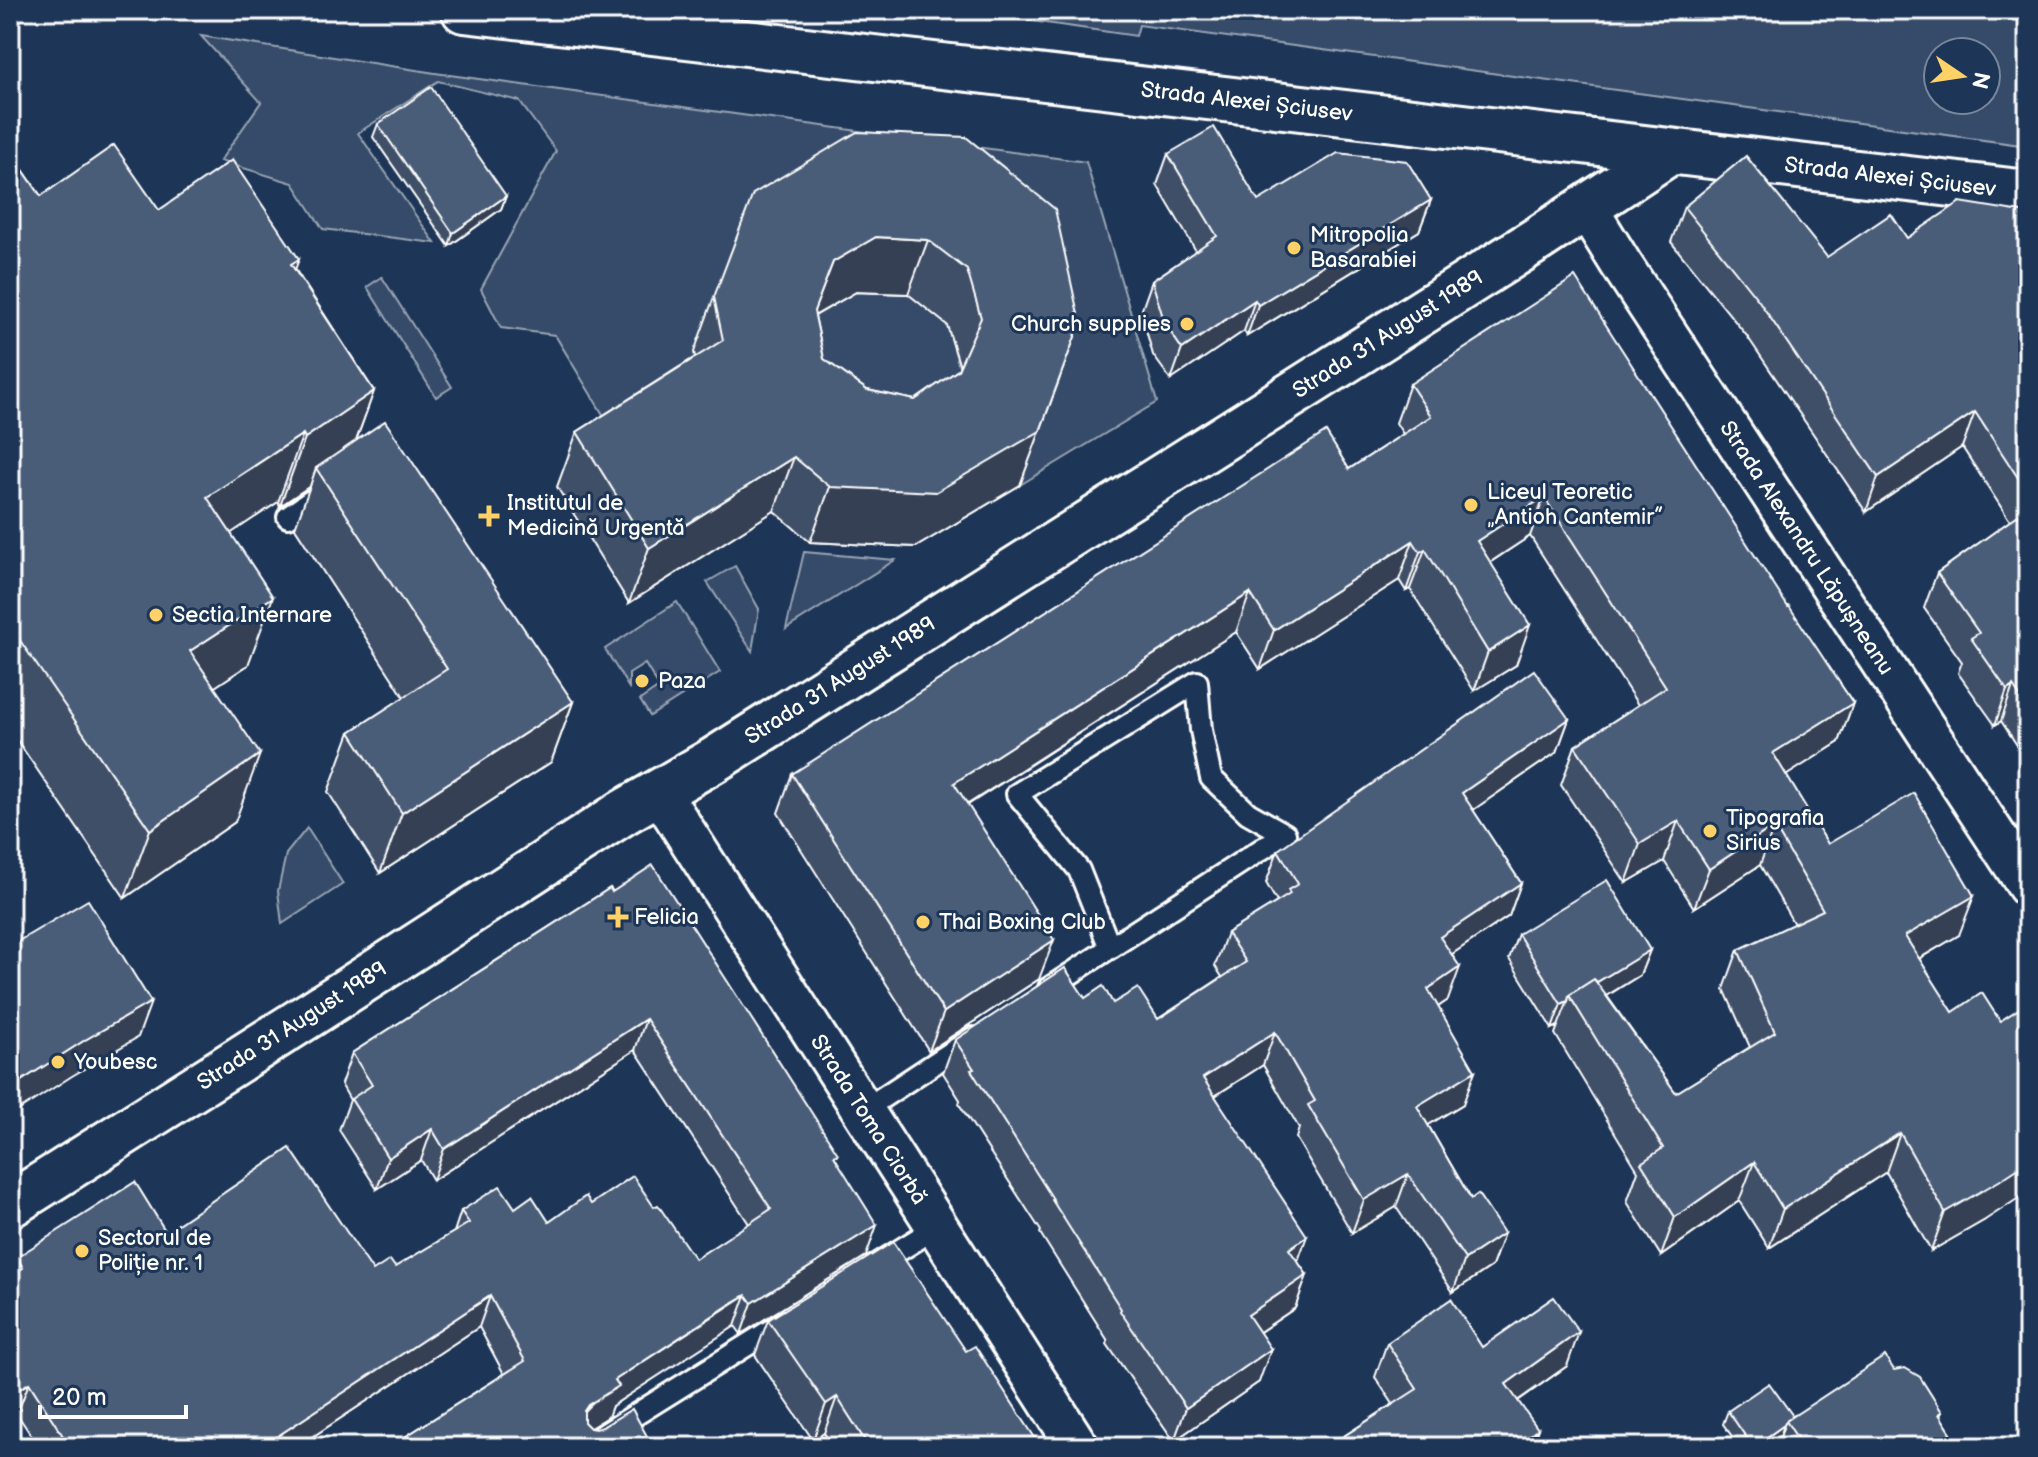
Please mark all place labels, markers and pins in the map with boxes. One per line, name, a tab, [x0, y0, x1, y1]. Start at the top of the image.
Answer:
place label: Mitropolia Basarabiei	[1310, 222, 1417, 274]
marker: Mitropolia Basarabiei	[1285, 239, 1303, 257]
place label: Church supplies	[1011, 311, 1171, 338]
marker: Church supplies	[1178, 315, 1196, 333]
place label: Liceul Teoretic „Antioh Cantemir”	[1487, 479, 1663, 531]
place label: Institutul de Medicină Urgentă	[507, 490, 685, 542]
marker: Liceul Teoretic „Antioh Cantemir”	[1462, 496, 1480, 514]
marker: Institutul de Medicină Urgentă	[478, 505, 500, 527]
place label: Sectia Internare	[172, 602, 332, 629]
marker: Sectia Internare	[147, 606, 165, 624]
place label: Paza	[658, 668, 706, 695]
marker: Paza	[633, 672, 651, 690]
place label: Tipografia Sirius	[1726, 805, 1825, 857]
marker: Tipografia Sirius	[1701, 822, 1719, 840]
place label: Felicia	[634, 904, 699, 931]
marker: Felicia	[609, 908, 627, 926]
place label: Thai Boxing Club	[939, 909, 1106, 936]
marker: Thai Boxing Club	[914, 913, 932, 931]
place label: Youbesc	[73, 1049, 158, 1076]
marker: Youbesc	[49, 1053, 67, 1071]
place label: Sectorul de Poliție nr. 1	[98, 1225, 211, 1277]
marker: Sectorul de Poliție nr. 1	[73, 1242, 91, 1260]

